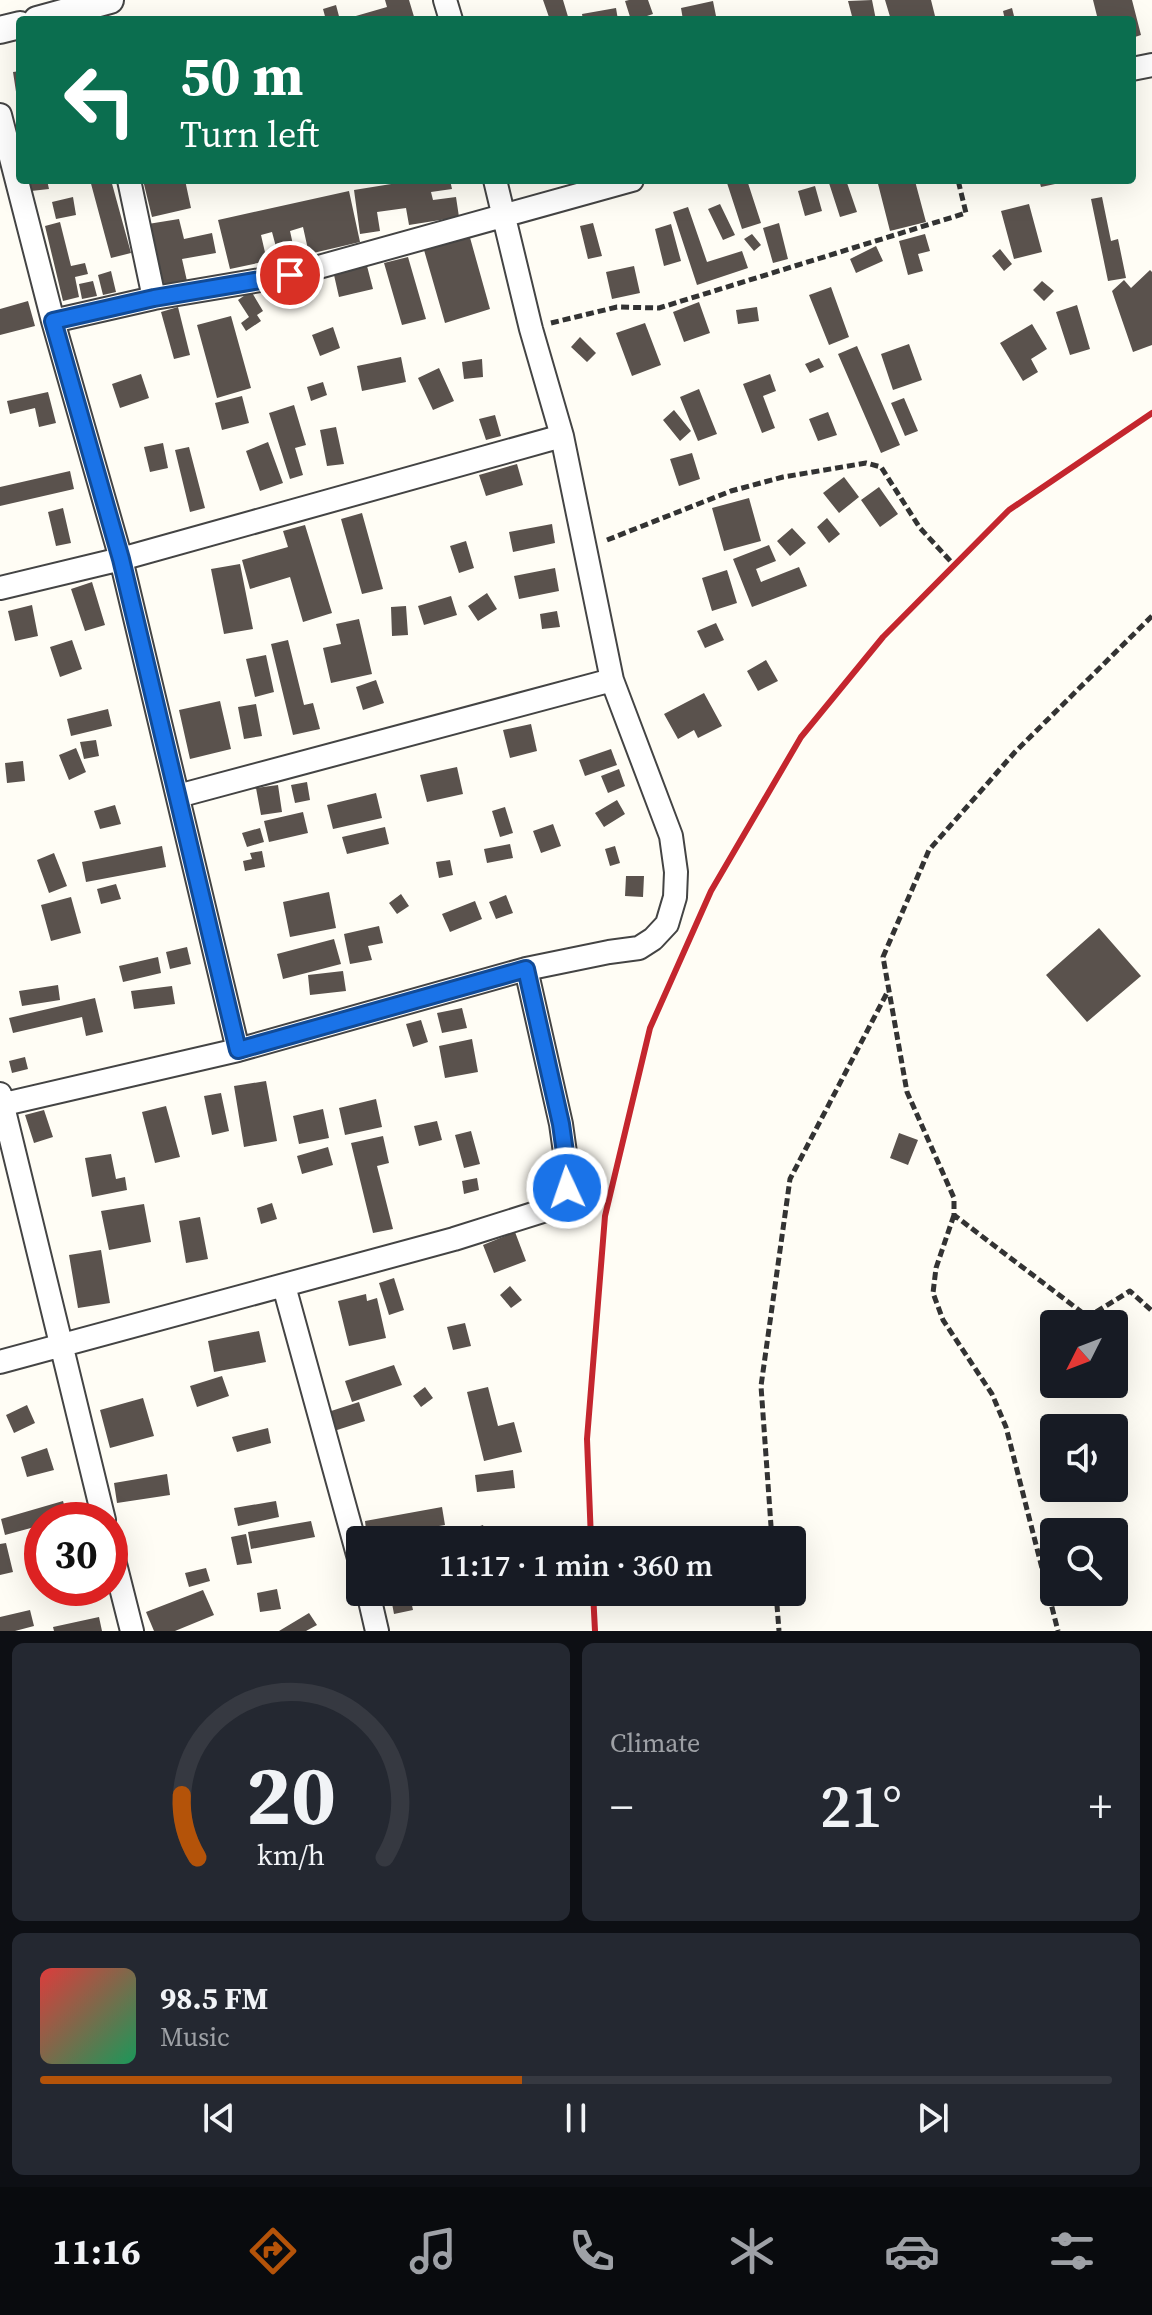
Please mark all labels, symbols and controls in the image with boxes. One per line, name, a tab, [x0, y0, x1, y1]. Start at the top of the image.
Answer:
text: 50 m	[180, 37, 303, 114]
icon: left	[48, 48, 152, 152]
text: Turn left	[180, 110, 319, 159]
pin	[256, 241, 324, 309]
icon: arrive	[268, 253, 312, 297]
position arrow	[525, 1146, 609, 1230]
north arrow	[1040, 1310, 1128, 1398]
map controls	[1040, 1310, 1128, 1606]
button: sound	[1040, 1414, 1128, 1502]
speed limit sign: 30	[24, 1502, 128, 1606]
button: search	[1040, 1518, 1128, 1606]
text: 11:17 · 1 min · 360 m	[439, 1545, 713, 1586]
text: Climate	[610, 1725, 700, 1761]
text: 20	[246, 1738, 336, 1852]
text: 21°	[820, 1765, 902, 1847]
text: −	[610, 1776, 633, 1837]
text: +	[1089, 1776, 1112, 1837]
text: km/h	[257, 1835, 325, 1875]
text: 98.5 FM	[160, 1978, 268, 2019]
text: Music	[160, 2019, 230, 2055]
icon: previous	[197, 2096, 241, 2140]
icon: pause	[554, 2096, 598, 2140]
icon: next	[911, 2096, 955, 2140]
icon: directions	[245, 2223, 301, 2279]
icon: music	[405, 2223, 461, 2279]
icon: phone	[564, 2223, 620, 2279]
icon: climate	[724, 2223, 780, 2279]
icon: car	[884, 2223, 940, 2279]
icon: filters	[1044, 2223, 1100, 2279]
text: 11:16	[52, 2227, 141, 2276]

